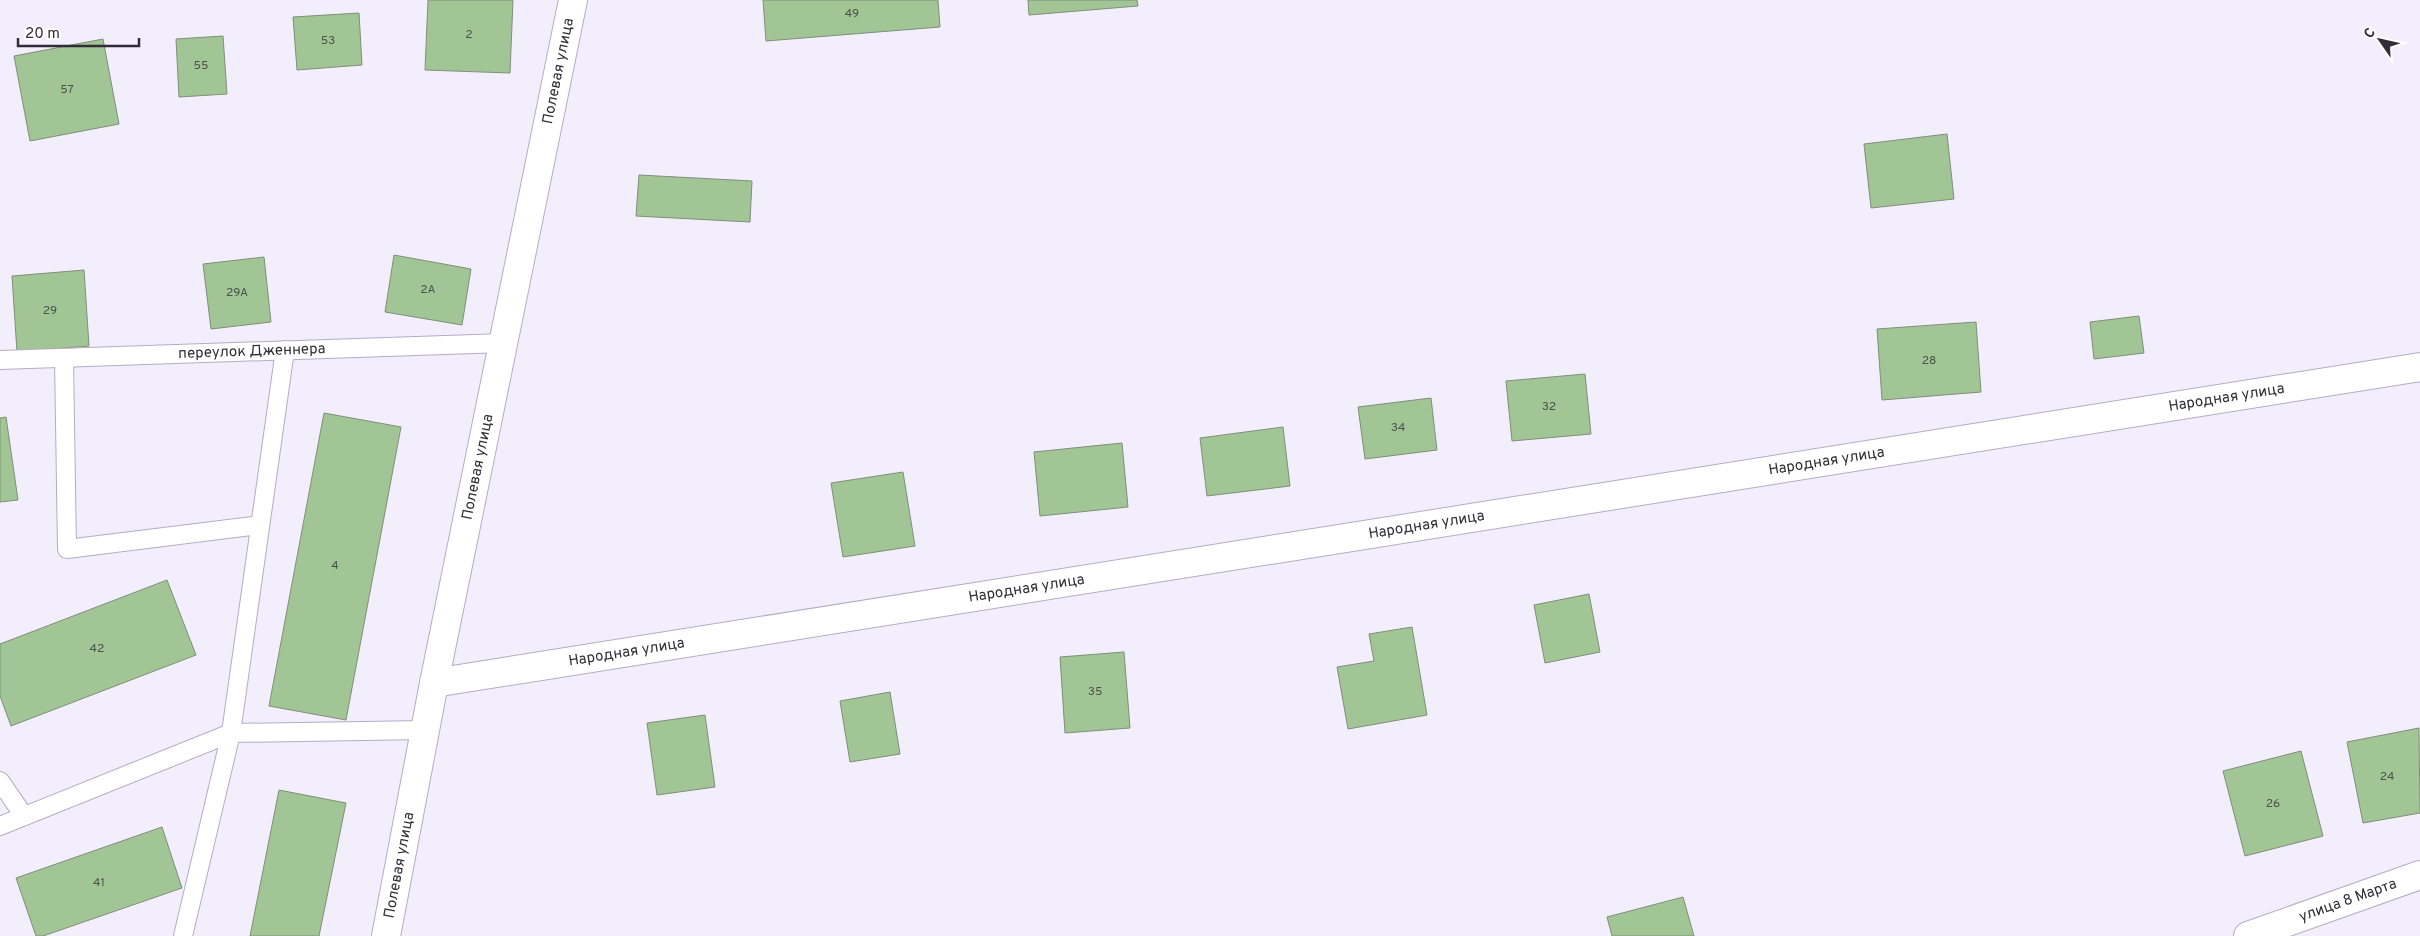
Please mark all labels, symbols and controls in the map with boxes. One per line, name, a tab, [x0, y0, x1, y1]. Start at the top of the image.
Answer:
house number: 49	[845, 6, 859, 22]
scale bar	[18, 15, 139, 47]
north arrow	[2355, 15, 2405, 65]
street label: Полевая улица	[538, 16, 579, 126]
text: 20 m	[25, 25, 60, 44]
text: С	[2361, 25, 2380, 42]
house number: 2	[465, 27, 473, 43]
house number: 53	[321, 33, 335, 49]
house number: 55	[194, 58, 208, 74]
house number: 57	[60, 82, 74, 98]
house number: 2А	[420, 282, 436, 298]
house number: 29А	[226, 285, 248, 301]
house number: 29	[43, 303, 57, 319]
street label: переулок Дженнера	[178, 340, 326, 363]
house number: 28	[1922, 353, 1936, 369]
street label: Народная улица	[2167, 379, 2286, 416]
house number: 32	[1542, 399, 1556, 415]
street label: Полевая улица	[458, 412, 498, 522]
house number: 34	[1391, 420, 1405, 436]
street label: Народная улица	[1767, 443, 1886, 480]
street label: Народная улица	[1367, 506, 1486, 544]
house number: 4	[331, 558, 339, 574]
street label: Народная улица	[967, 570, 1086, 607]
street label: Народная улица	[567, 634, 686, 671]
house number: 42	[90, 641, 104, 657]
house number: 35	[1088, 684, 1102, 700]
house number: 24	[2380, 769, 2394, 785]
house number: 26	[2266, 796, 2280, 812]
street label: Полевая улица	[380, 811, 419, 920]
house number: 41	[93, 875, 105, 891]
street label: улица 8 Марта	[2296, 875, 2399, 927]

